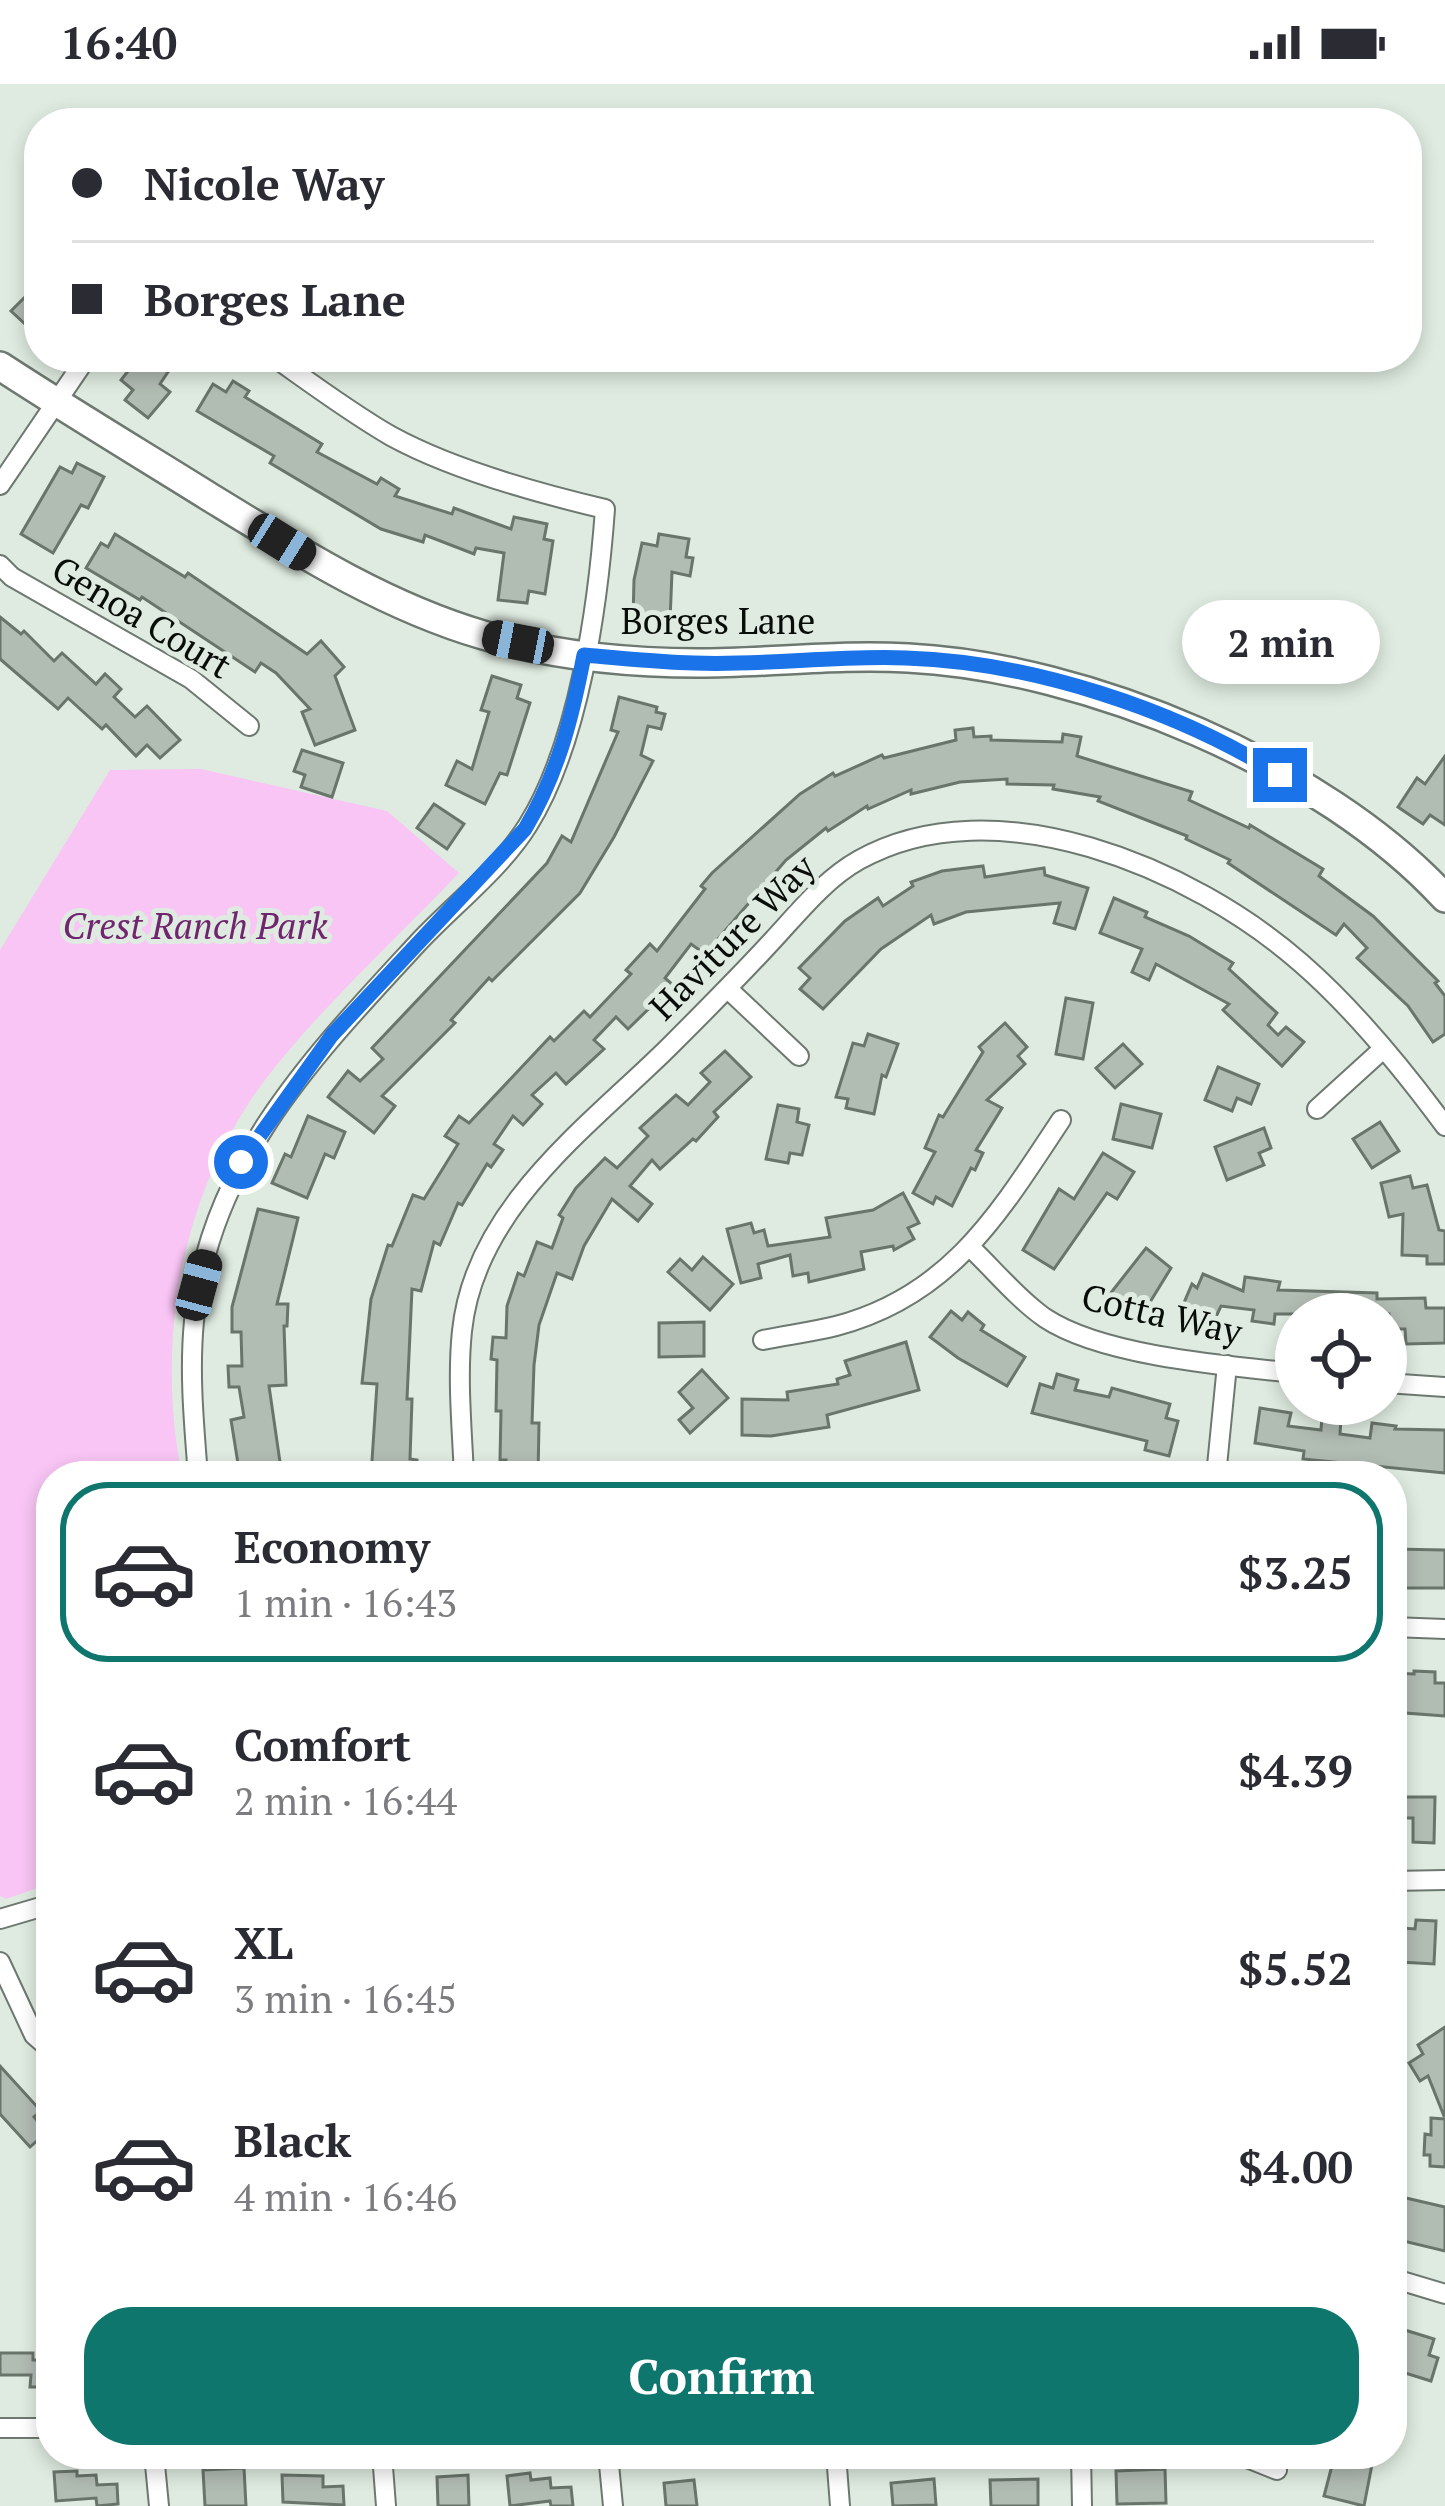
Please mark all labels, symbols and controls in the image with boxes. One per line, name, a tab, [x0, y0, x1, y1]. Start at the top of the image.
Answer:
text: 16:40	[60, 12, 177, 72]
text: Nicole Way	[144, 153, 384, 213]
text: Borges Lane	[144, 269, 406, 329]
car	[242, 508, 322, 576]
street label: Genoa Court	[44, 545, 241, 689]
street label: Borges Lane	[621, 597, 815, 644]
callout: 2 min	[1181, 601, 1379, 685]
text: 2 min	[1228, 616, 1334, 668]
car	[479, 617, 557, 667]
route end	[1253, 748, 1307, 802]
street label: Haviture Way	[639, 843, 825, 1030]
park label: Crest Ranch Park	[63, 902, 328, 949]
route start	[214, 1135, 268, 1189]
car	[172, 1246, 226, 1324]
street label: Cotta Way	[1077, 1272, 1248, 1355]
map controls	[1275, 1293, 1407, 1425]
button: locate	[1275, 1293, 1407, 1425]
text: Economy	[234, 1516, 430, 1576]
icon: car	[90, 1518, 198, 1626]
text: $3.25	[1238, 1542, 1353, 1602]
text: 1 min · 16:43	[234, 1576, 457, 1628]
text: Comfort	[234, 1714, 411, 1774]
icon: car	[90, 1716, 198, 1824]
text: $4.39	[1238, 1740, 1353, 1800]
text: 2 min · 16:44	[234, 1774, 457, 1826]
text: XL	[234, 1912, 293, 1972]
icon: car	[90, 1914, 198, 2022]
text: $5.52	[1238, 1938, 1353, 1998]
text: 3 min · 16:45	[234, 1972, 457, 2024]
text: Black	[234, 2110, 351, 2170]
icon: car	[90, 2112, 198, 2220]
text: $4.00	[1238, 2136, 1353, 2196]
text: 4 min · 16:46	[234, 2170, 457, 2222]
button: Confirm	[84, 2307, 1359, 2445]

